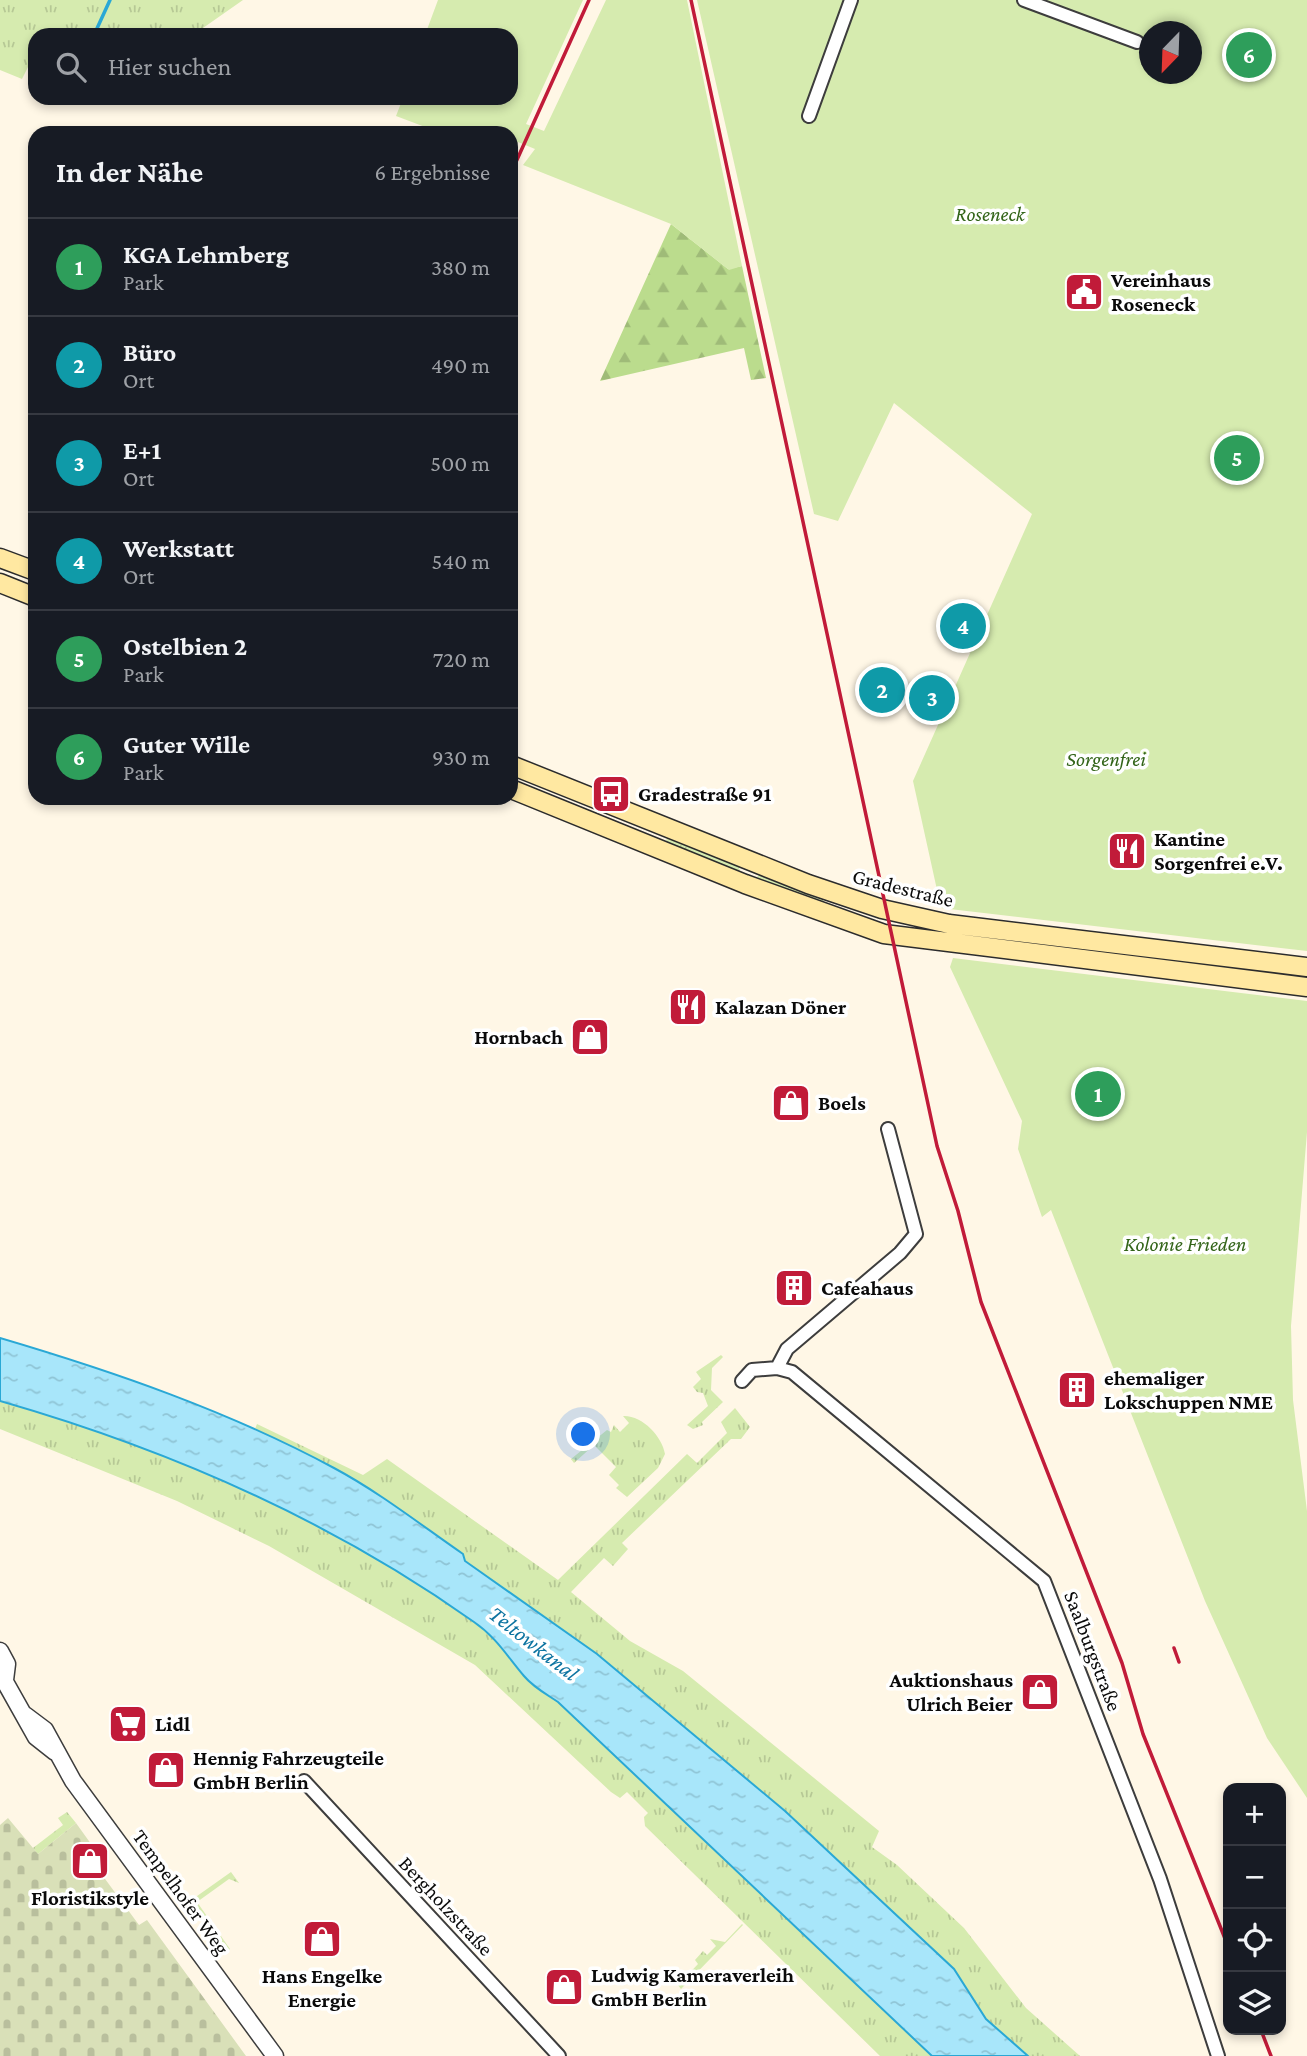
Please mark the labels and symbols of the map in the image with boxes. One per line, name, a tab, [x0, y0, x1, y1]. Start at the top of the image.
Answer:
north arrow	[1139, 21, 1202, 84]
pin: 6	[1226, 29, 1272, 81]
park label: Roseneck	[955, 202, 1026, 226]
place label: Vereinhaus Roseneck	[1110, 268, 1211, 316]
public building icon: Vereinhaus Roseneck	[1063, 271, 1105, 313]
pin: 5	[1214, 432, 1260, 484]
pin: 4	[940, 600, 986, 652]
pin: 2	[859, 664, 905, 716]
pin: 3	[909, 672, 955, 724]
park label: Sorgenfrei	[1066, 747, 1146, 771]
bus stop icon: Gradestraße 91	[590, 773, 632, 815]
place label: Gradestraße 91	[638, 782, 771, 806]
place label: Kantine Sorgenfrei e.V.	[1154, 827, 1283, 875]
restaurant icon: Kantine Sorgenfrei e.V.	[1106, 830, 1148, 872]
street label: Gradestraße	[850, 864, 956, 912]
restaurant icon: Kalazan Döner	[667, 986, 709, 1028]
place label: Kalazan Döner	[715, 995, 847, 1019]
shop icon: Hornbach	[569, 1016, 611, 1058]
place label: Hornbach	[474, 1025, 563, 1049]
pin: 1	[1075, 1068, 1121, 1120]
shop icon: Boels	[770, 1082, 812, 1124]
place label: Boels	[818, 1091, 866, 1115]
park label: Kolonie Frieden	[1124, 1232, 1246, 1256]
building icon: Cafeahaus	[773, 1267, 815, 1309]
place label: Cafeahaus	[821, 1276, 914, 1300]
place label: ehemaliger Lokschuppen NME	[1104, 1366, 1273, 1414]
building icon: ehemaliger Lokschuppen NME	[1056, 1369, 1098, 1411]
your location	[566, 1417, 600, 1451]
street label: Saalburgstraße	[1059, 1588, 1127, 1714]
water label: Teltowkanal	[484, 1600, 584, 1686]
place label: Auktionshaus Ulrich Beier	[888, 1668, 1014, 1716]
shop icon: Auktionshaus Ulrich Beier	[1019, 1671, 1061, 1713]
supermarket icon: Lidl	[107, 1703, 149, 1745]
place label: Lidl	[155, 1712, 190, 1736]
place label: Hennig Fahrzeugteile GmbH Berlin	[193, 1746, 384, 1794]
shop icon: Hennig Fahrzeugteile GmbH Berlin	[145, 1749, 187, 1791]
street label: Tempelhofer Weg	[128, 1825, 234, 1959]
shop icon: Floristikstyle	[69, 1840, 111, 1882]
street label: Bergholzstraße	[394, 1851, 498, 1961]
place label: Floristikstyle	[31, 1886, 149, 1910]
shop icon: Hans Engelke Energie	[301, 1918, 343, 1960]
place label: Ludwig Kameraverleih GmbH Berlin	[591, 1963, 794, 2011]
place label: Hans Engelke Energie	[262, 1964, 383, 2012]
shop icon: Ludwig Kameraverleih GmbH Berlin	[543, 1966, 585, 2008]

